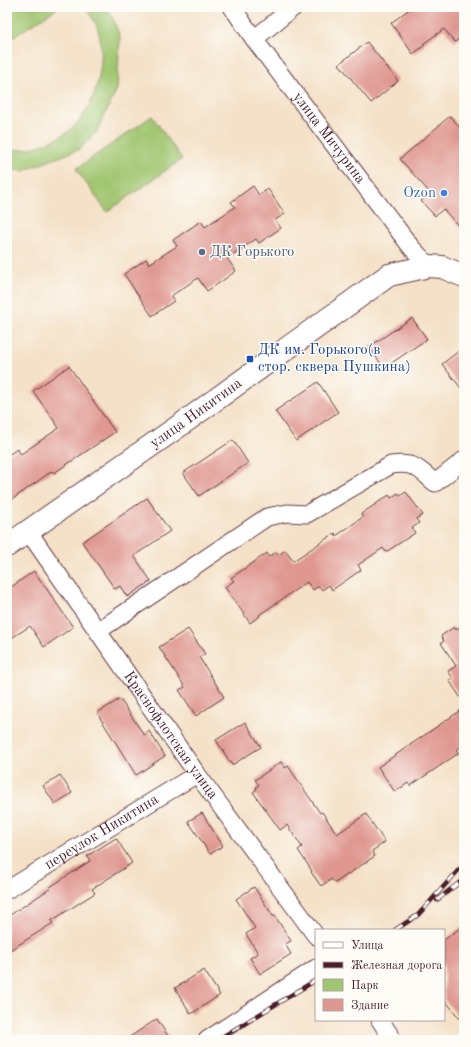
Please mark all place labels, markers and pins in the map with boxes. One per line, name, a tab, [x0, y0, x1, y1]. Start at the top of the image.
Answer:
place label: Ozon	[403, 186, 436, 201]
marker: Ozon	[439, 188, 449, 198]
place label: ДК Горького	[210, 245, 294, 260]
marker: ДК Горького	[197, 247, 207, 257]
place label: ДК им. Горького(в стор. сквера Пушкина)	[258, 343, 411, 375]
marker: ДК им. Горького(в стор. сквера Пушкина)	[245, 354, 255, 364]

